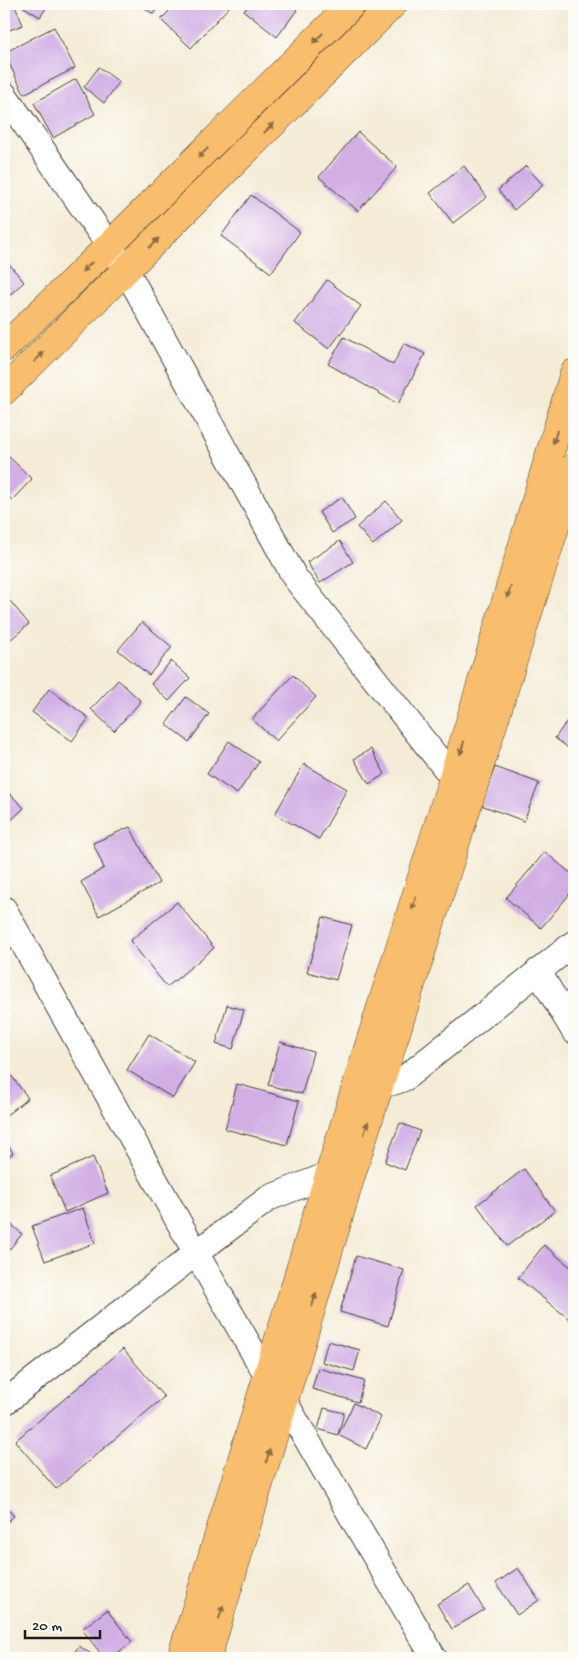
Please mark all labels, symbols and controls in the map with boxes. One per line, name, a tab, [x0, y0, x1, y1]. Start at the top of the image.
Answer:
one-way arrow	[312, 32, 324, 44]
one-way arrow	[263, 122, 275, 134]
one-way arrow	[197, 147, 209, 159]
one-way arrow	[148, 237, 160, 249]
one-way arrow	[82, 261, 94, 273]
one-way arrow	[32, 351, 44, 363]
one-way arrow	[551, 429, 559, 444]
one-way arrow	[504, 585, 512, 600]
one-way arrow	[458, 741, 466, 756]
one-way arrow	[409, 896, 417, 911]
one-way arrow	[363, 1120, 370, 1135]
one-way arrow	[311, 1293, 319, 1308]
one-way arrow	[265, 1448, 273, 1463]
one-way arrow	[218, 1604, 226, 1619]
scale bar	[25, 1607, 100, 1639]
text: 20 m	[32, 1618, 62, 1636]

